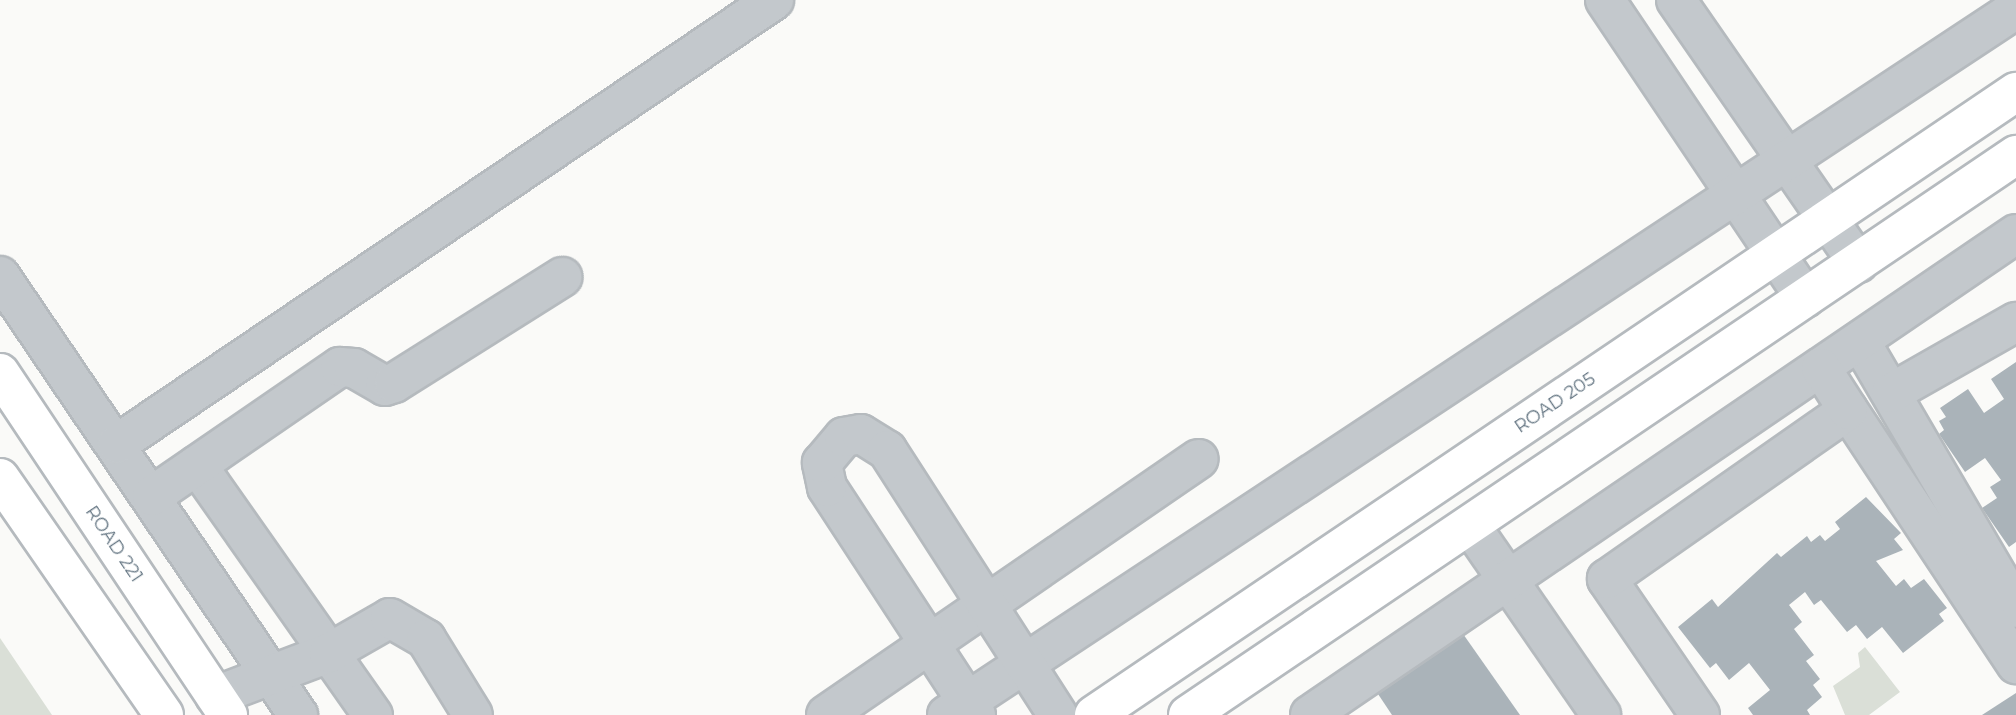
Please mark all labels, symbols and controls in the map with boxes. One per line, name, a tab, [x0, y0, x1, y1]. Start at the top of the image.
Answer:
street label: ROAD 205	[1511, 368, 1599, 438]
street label: ROAD 221	[81, 502, 147, 586]

